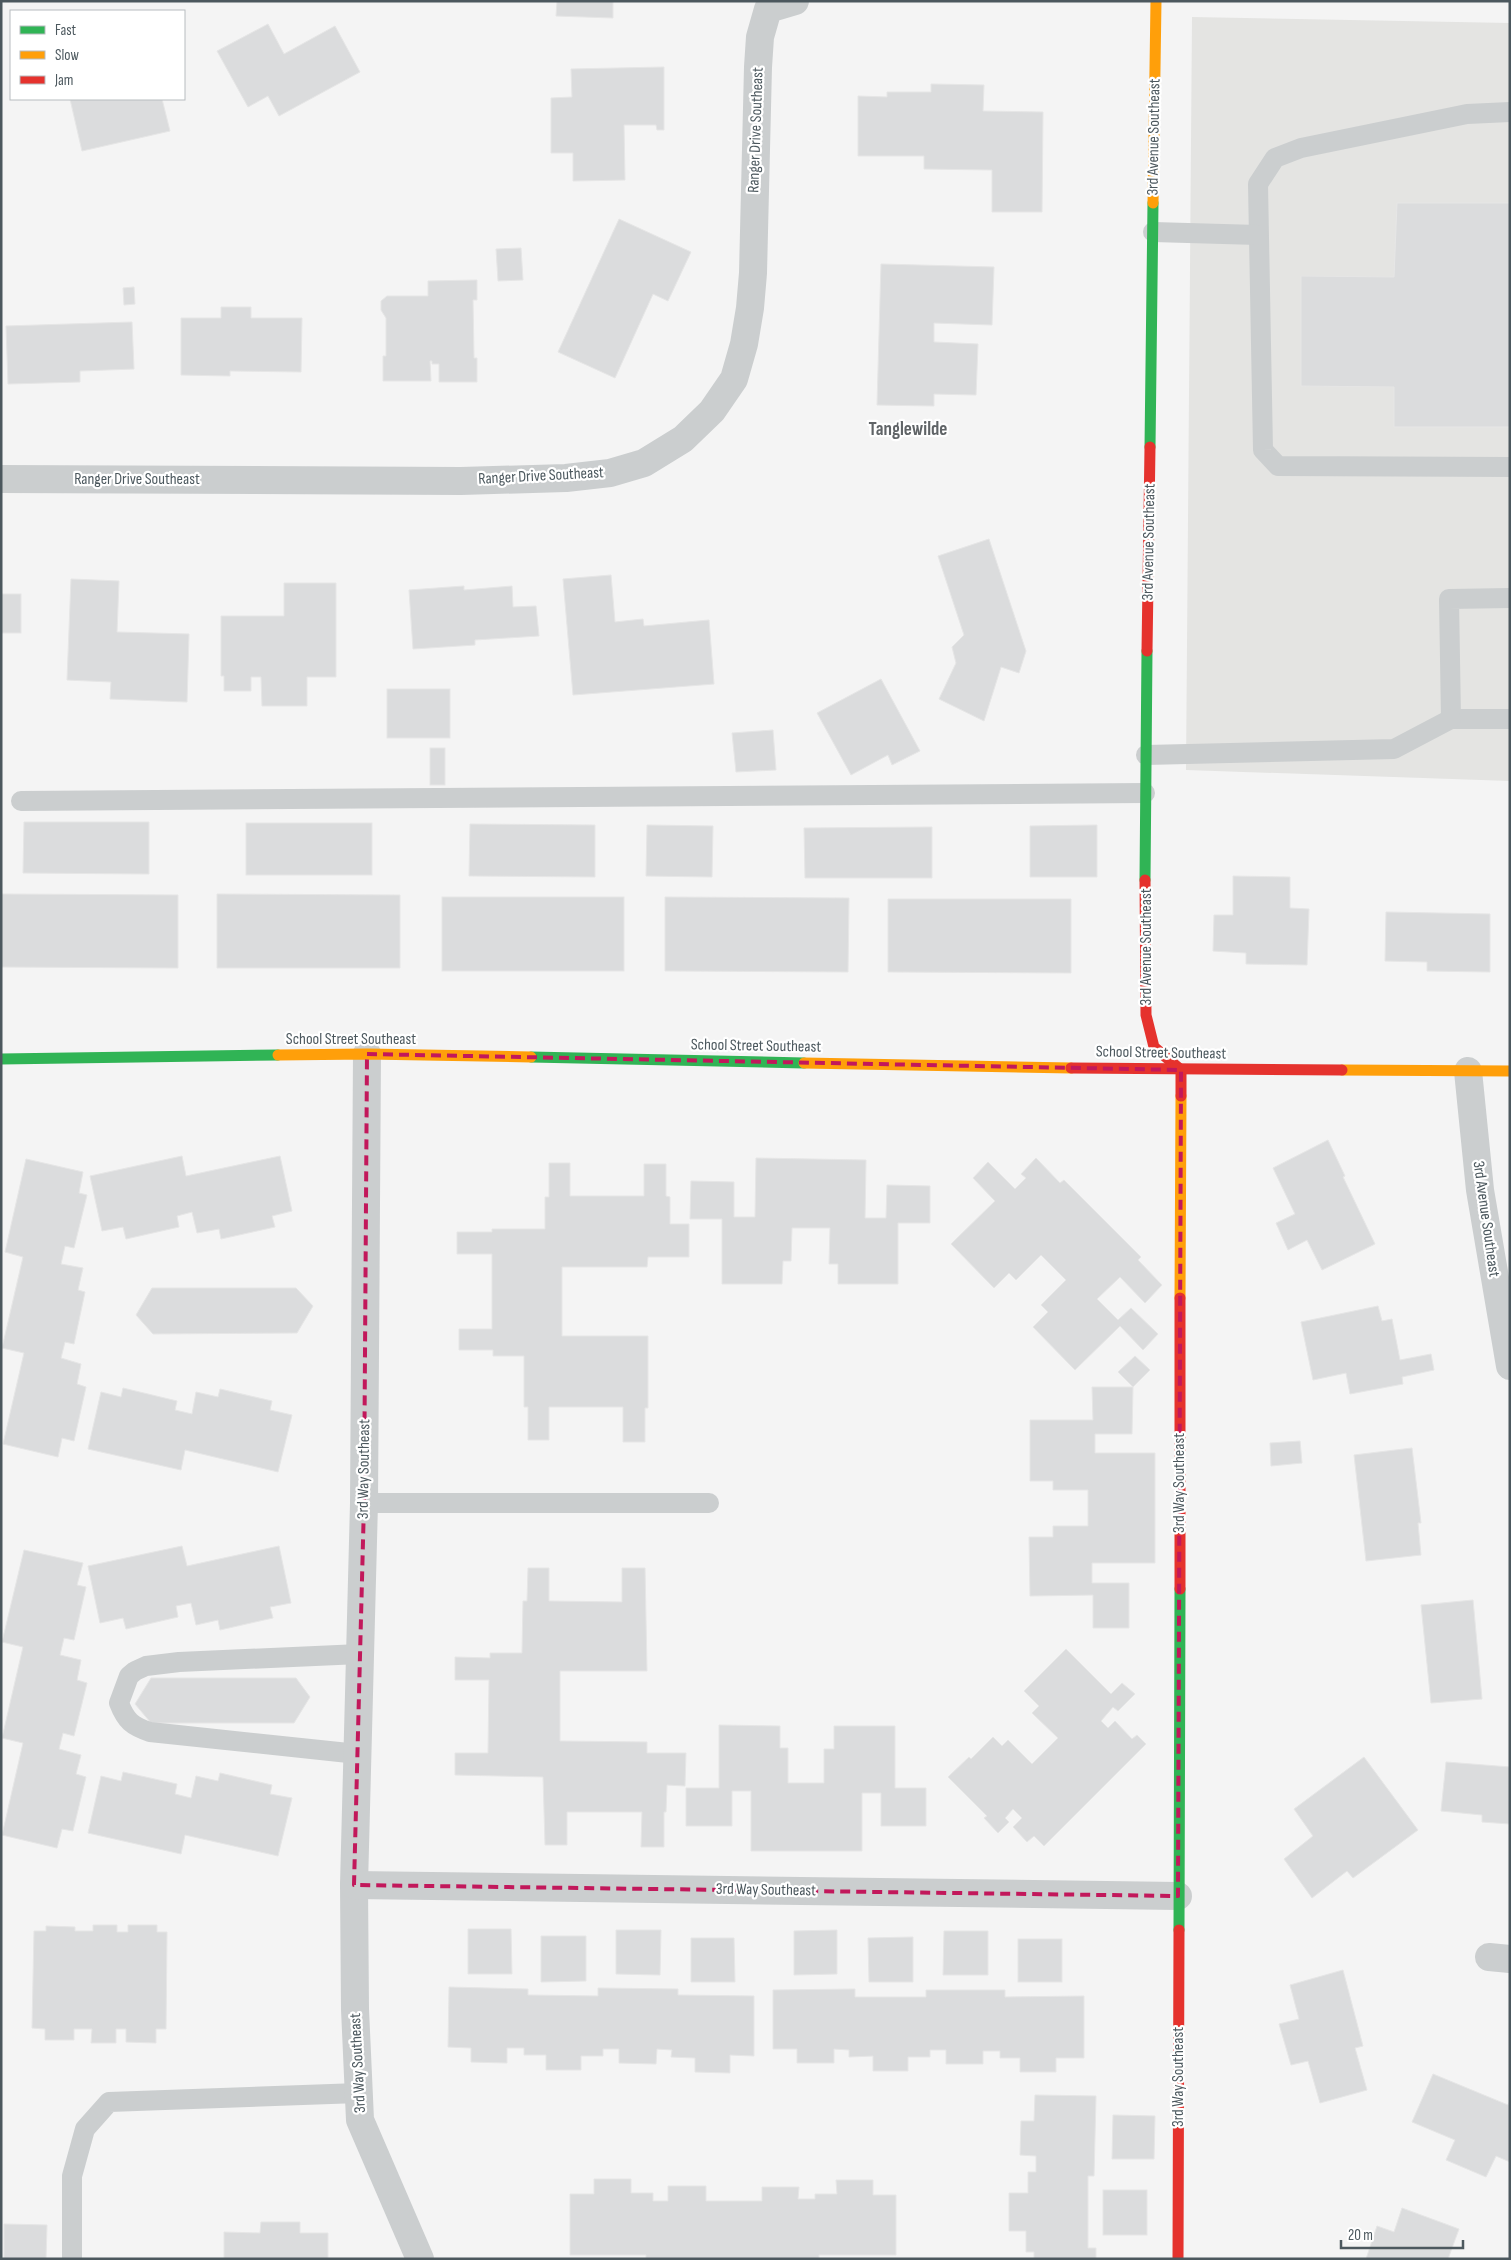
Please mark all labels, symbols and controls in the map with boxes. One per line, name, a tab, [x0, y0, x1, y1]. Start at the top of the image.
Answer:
legend	[10, 10, 185, 100]
text: Fast	[55, 21, 77, 40]
text: Slow	[55, 46, 79, 65]
street label: Ranger Drive Southeast	[744, 67, 768, 193]
text: Jam	[54, 71, 73, 90]
street label: 3rd Avenue Southeast	[1143, 78, 1165, 196]
district label: Tanglewilde	[869, 418, 947, 441]
street label: Ranger Drive Southeast	[478, 463, 604, 489]
street label: Ranger Drive Southeast	[74, 470, 200, 489]
street label: 3rd Avenue Southeast	[1138, 483, 1160, 601]
street label: 3rd Avenue Southeast	[1137, 888, 1156, 1006]
street label: School Street Southeast	[286, 1030, 416, 1049]
street label: School Street Southeast	[691, 1035, 821, 1057]
street label: School Street Southeast	[1096, 1042, 1226, 1064]
street label: 3rd Avenue Southeast	[1468, 1160, 1504, 1278]
street label: 3rd Way Southeast	[354, 1419, 374, 1519]
street label: 3rd Way Southeast	[1170, 1433, 1189, 1533]
street label: 3rd Way Southeast	[716, 1880, 816, 1900]
street label: 3rd Way Southeast	[346, 2012, 370, 2113]
street label: 3rd Way Southeast	[1169, 2027, 1188, 2127]
scale bar	[1341, 2218, 1464, 2250]
text: 20 m	[1348, 2226, 1373, 2245]

